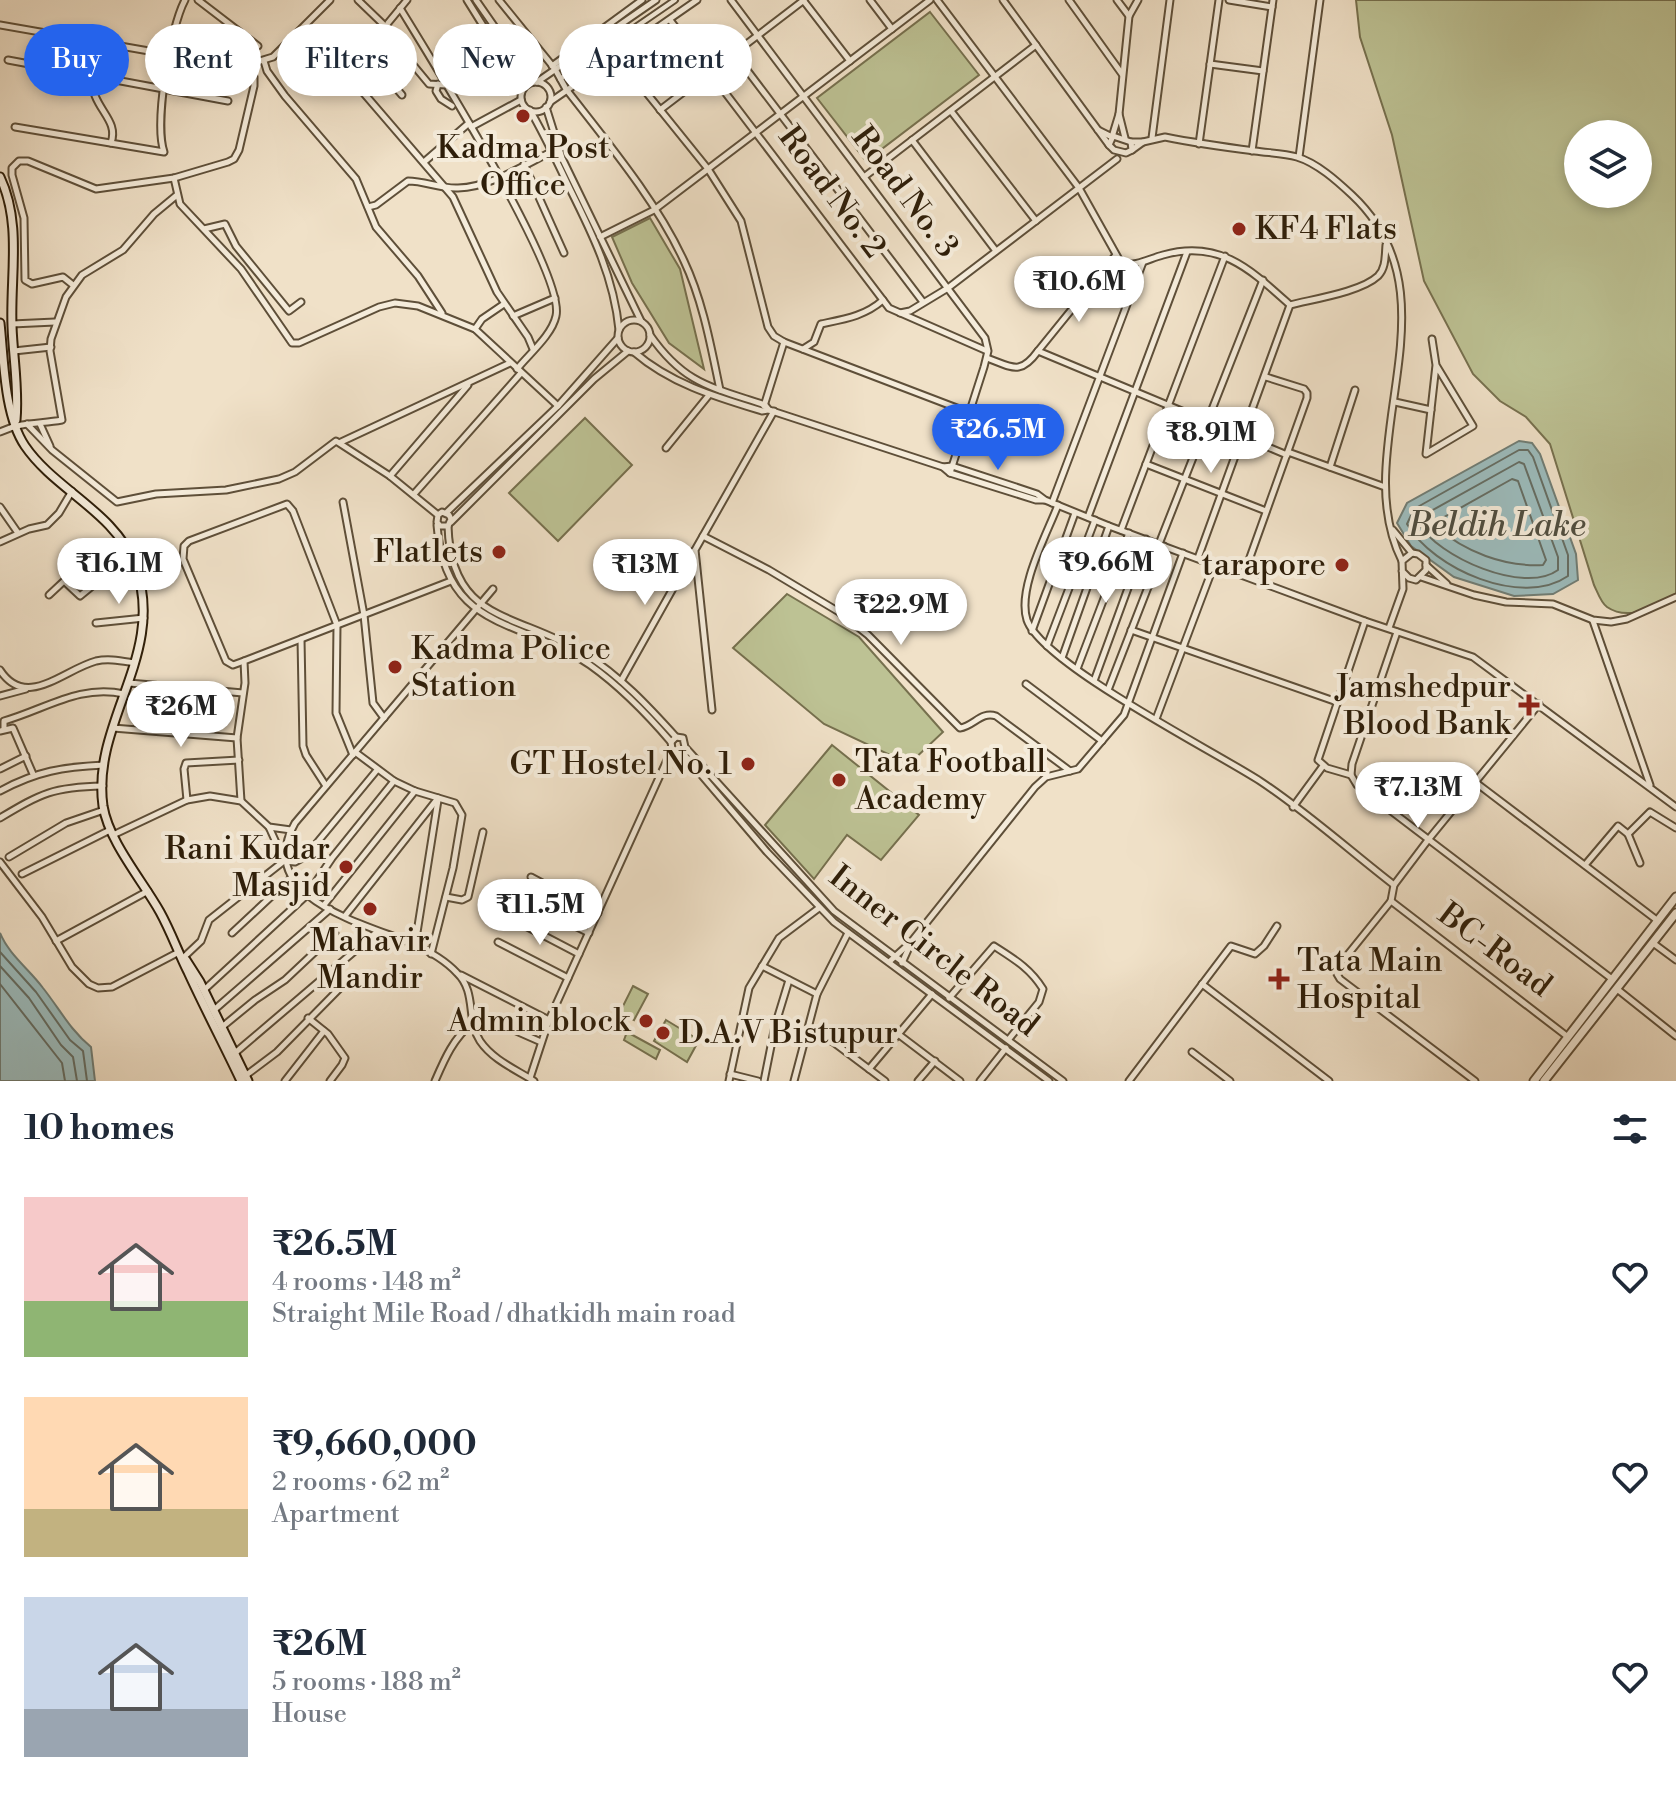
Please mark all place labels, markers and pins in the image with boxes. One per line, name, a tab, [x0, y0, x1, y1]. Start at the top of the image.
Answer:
marker: Kadma Post Office	[514, 107, 532, 125]
place label: Kadma Post Office	[436, 128, 610, 205]
place label: KF4 Flats	[1255, 209, 1397, 249]
marker: KF4 Flats	[1230, 220, 1248, 238]
pin: ₹10.6M	[1014, 256, 1144, 324]
pin: ₹26.5M	[933, 404, 1063, 472]
pin: ₹8.91M	[1146, 407, 1276, 475]
place label: Flatlets	[374, 532, 483, 572]
pin: ₹9.66M	[1041, 537, 1171, 605]
pin: ₹16.1M	[54, 538, 184, 606]
pin: ₹13M	[598, 539, 692, 607]
marker: Flatlets	[490, 543, 508, 561]
place label: tarapore	[1202, 545, 1326, 585]
marker: tarapore	[1333, 556, 1351, 574]
pin: ₹22.9M	[836, 579, 966, 647]
place label: Kadma Police Station	[411, 629, 611, 706]
marker: Kadma Police Station	[386, 658, 404, 676]
place label: Jamshedpur Blood Bank	[1334, 667, 1513, 744]
pin: ₹26M	[134, 681, 228, 749]
marker: Jamshedpur Blood Bank	[1518, 694, 1540, 716]
place label: Tata Football Academy	[854, 742, 1047, 819]
place label: GT Hostel No. 1	[510, 744, 732, 784]
marker: GT Hostel No. 1	[739, 755, 757, 773]
pin: ₹7.13M	[1353, 762, 1483, 830]
marker: Tata Football Academy	[830, 771, 848, 789]
place label: Rani Kudar Masjid	[164, 829, 330, 906]
marker: Rani Kudar Masjid	[337, 858, 355, 876]
pin: ₹11.5M	[475, 879, 605, 947]
marker: Mahavir Mandir	[361, 900, 379, 918]
place label: Mahavir Mandir	[310, 921, 430, 998]
place label: Tata Main Hospital	[1297, 941, 1443, 1018]
marker: Tata Main Hospital	[1268, 968, 1290, 990]
place label: Admin block	[447, 1001, 632, 1041]
marker: Admin block	[637, 1012, 655, 1030]
place label: D.A.V Bistupur	[679, 1013, 898, 1053]
marker: D.A.V Bistupur	[654, 1024, 672, 1042]

